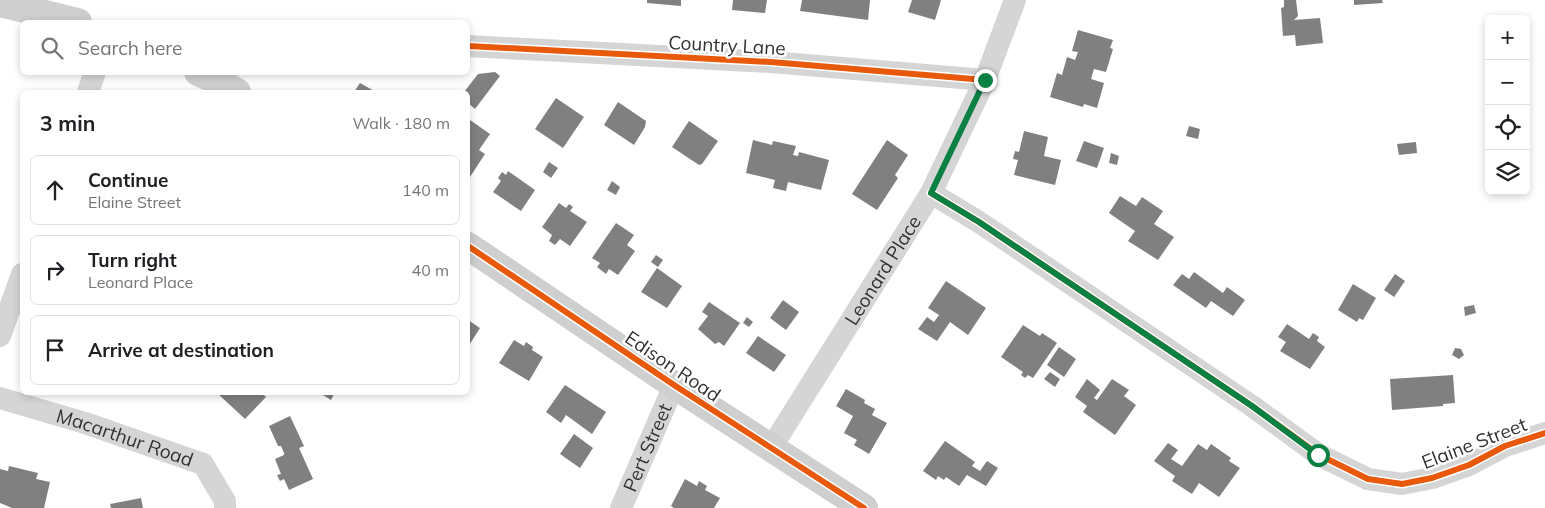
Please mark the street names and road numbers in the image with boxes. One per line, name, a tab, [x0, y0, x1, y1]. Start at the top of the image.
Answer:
street label: Country Lane	[668, 30, 786, 60]
street label: Leonard Place	[839, 211, 926, 329]
street label: Edison Road	[621, 325, 725, 407]
street label: Pert Street	[618, 399, 677, 495]
street label: Macarthur Road	[54, 403, 197, 472]
street label: Elaine Street	[1418, 412, 1530, 474]

